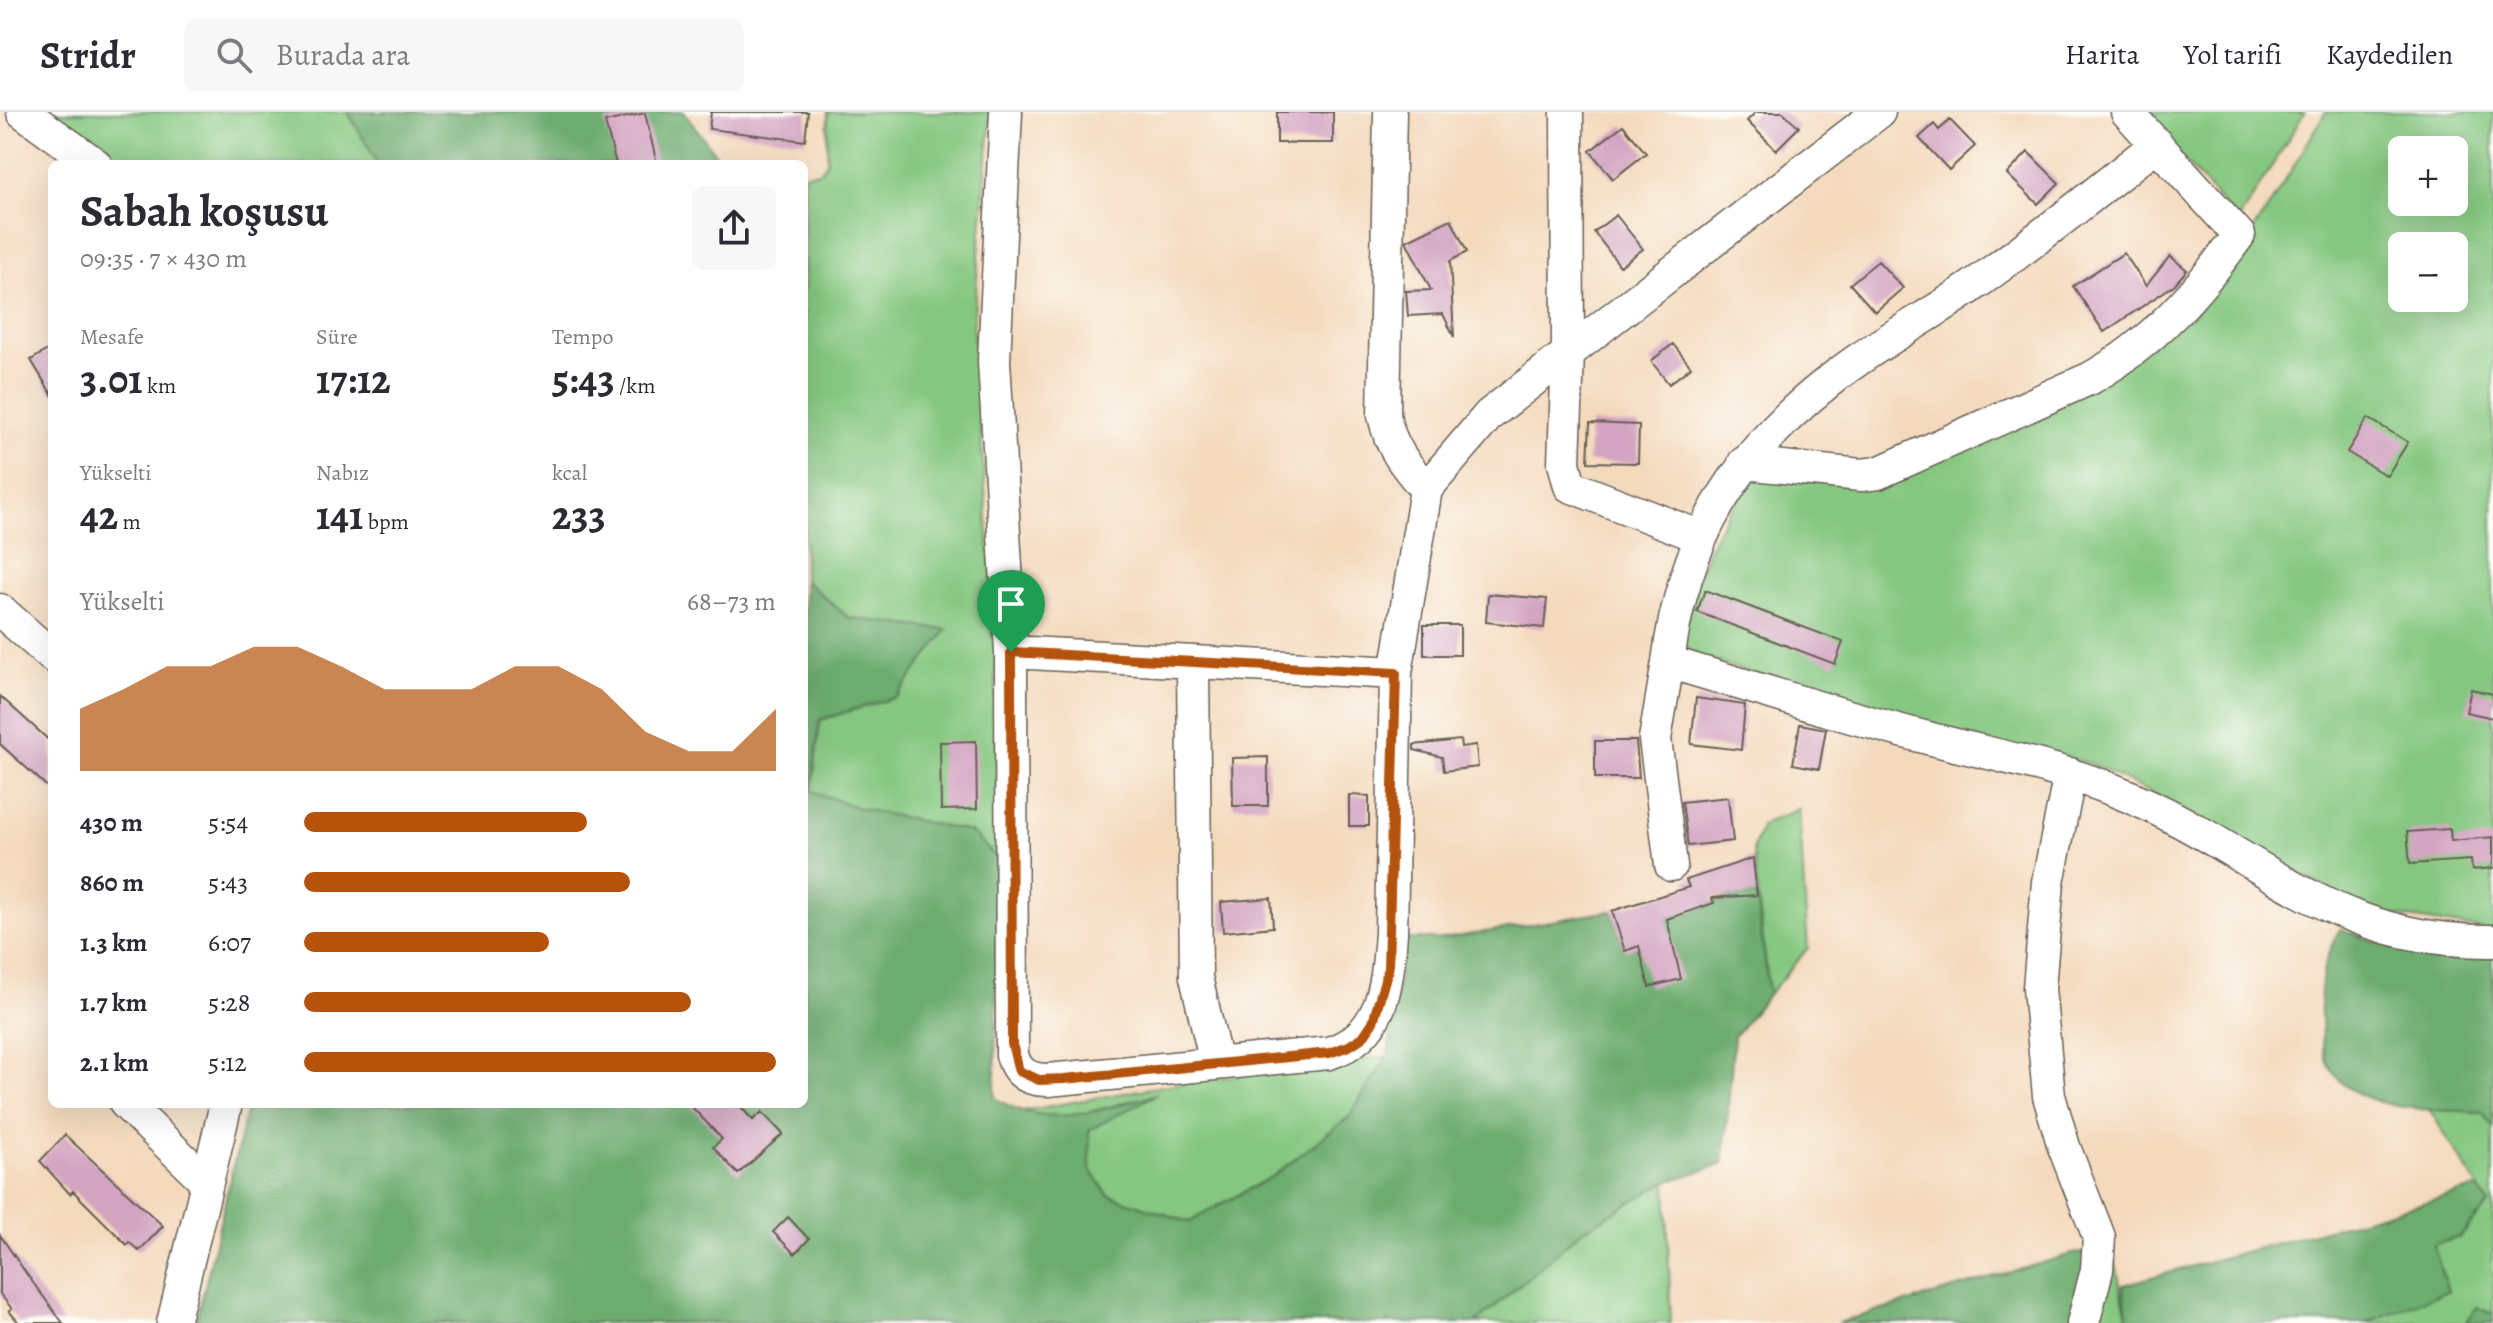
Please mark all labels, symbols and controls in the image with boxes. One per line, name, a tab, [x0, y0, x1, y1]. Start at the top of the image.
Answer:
search box	[184, 19, 744, 91]
text: Stridr	[40, 29, 136, 81]
icon: search	[212, 33, 256, 77]
text: Burada ara	[276, 35, 410, 75]
text: Harita	[2065, 36, 2140, 74]
text: Yol tarifi	[2184, 36, 2282, 74]
text: Kaydedilen	[2326, 36, 2453, 74]
map controls	[2388, 136, 2468, 312]
button: +	[2388, 136, 2468, 216]
text: Sabah koşusu	[80, 181, 328, 241]
button: share	[692, 186, 776, 270]
button: −	[2388, 232, 2468, 312]
text: 09:35 · 7 × 430 m	[80, 241, 247, 276]
text: Mesafe	[80, 322, 144, 352]
text: Süre	[316, 322, 358, 352]
text: Tempo	[552, 322, 613, 352]
text: 3.01	[80, 352, 143, 407]
text: 17:12	[316, 352, 391, 407]
text: 5:43	[552, 352, 615, 407]
text: km	[143, 371, 176, 401]
text: /km	[615, 371, 655, 401]
text: Yükselti	[80, 458, 152, 488]
text: Nabız	[316, 458, 369, 488]
text: kcal	[552, 458, 587, 488]
text: 42	[80, 488, 118, 543]
text: 141	[316, 488, 363, 543]
text: 233	[552, 488, 606, 543]
text: m	[118, 507, 141, 537]
text: bpm	[363, 507, 409, 537]
pin	[977, 570, 1045, 652]
icon: arrive	[989, 582, 1033, 626]
text: Yükselti	[80, 584, 165, 619]
text: 68–73 m	[687, 584, 776, 619]
text: 430 m	[80, 805, 143, 840]
text: 5:54	[208, 805, 248, 840]
text: 860 m	[80, 865, 144, 900]
text: 5:43	[208, 865, 248, 900]
text: 1.3 km	[80, 925, 147, 960]
text: 6:07	[208, 925, 251, 960]
text: 1.7 km	[80, 985, 147, 1020]
text: 5:28	[208, 985, 250, 1020]
text: 2.1 km	[80, 1045, 149, 1080]
text: 5:12	[208, 1045, 247, 1080]

